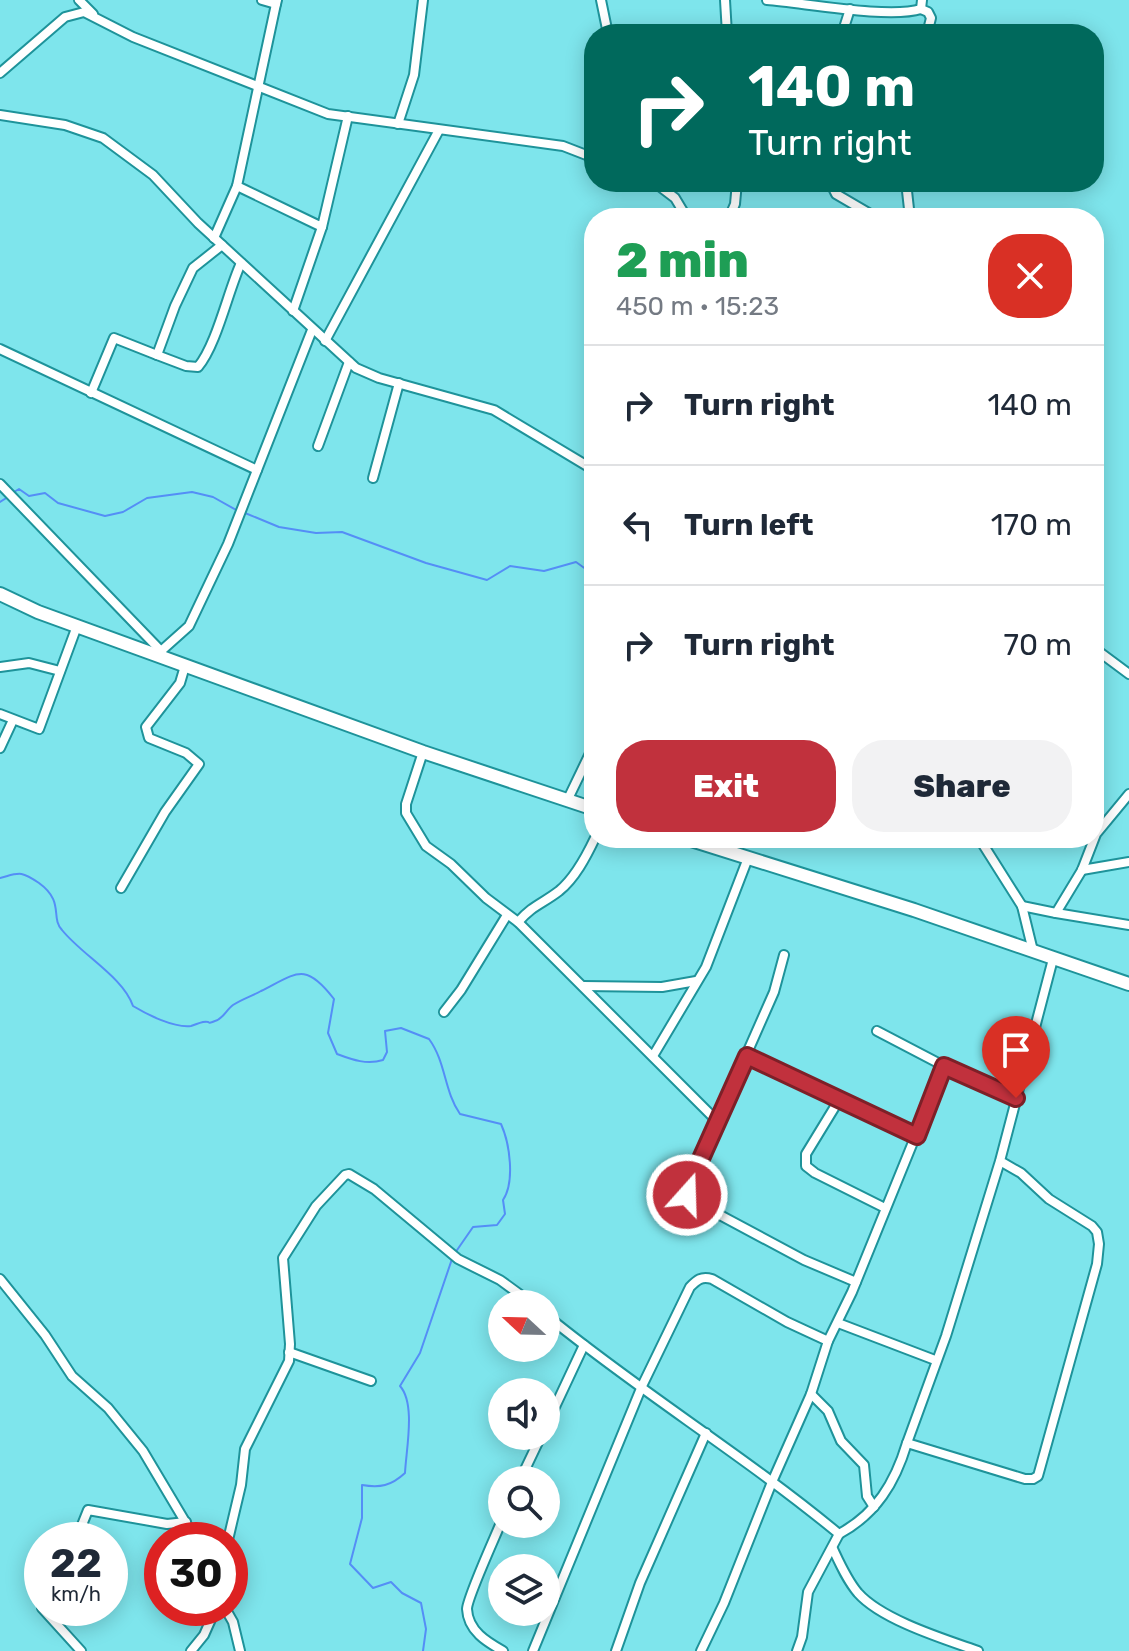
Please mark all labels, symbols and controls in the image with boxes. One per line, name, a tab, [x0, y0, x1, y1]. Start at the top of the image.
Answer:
text: 140 m	[748, 54, 915, 120]
icon: right	[616, 56, 720, 160]
text: Turn right	[748, 121, 912, 164]
text: 2 min	[616, 232, 749, 289]
button: close	[988, 234, 1072, 318]
text: 450 m · 15:23	[616, 291, 779, 322]
icon: right	[616, 383, 660, 427]
text: Turn right	[684, 387, 835, 423]
text: 140 m	[987, 387, 1072, 423]
icon: left	[616, 503, 660, 547]
text: Turn left	[684, 507, 814, 543]
text: 170 m	[991, 507, 1072, 543]
icon: right	[616, 623, 660, 667]
text: Turn right	[684, 627, 835, 663]
text: 70 m	[1004, 627, 1072, 663]
button: Exit	[616, 740, 836, 832]
button: Share	[852, 740, 1072, 832]
pin	[982, 1016, 1050, 1098]
icon: arrive	[994, 1028, 1038, 1072]
position arrow	[645, 1153, 729, 1237]
north arrow	[488, 1290, 560, 1362]
map controls	[488, 1290, 560, 1626]
button: sound	[488, 1378, 560, 1450]
button: search	[488, 1466, 560, 1538]
speed limit sign: 30	[144, 1522, 248, 1626]
text: 22	[50, 1540, 102, 1587]
button: layers	[488, 1554, 560, 1626]
text: km/h	[51, 1582, 101, 1606]

